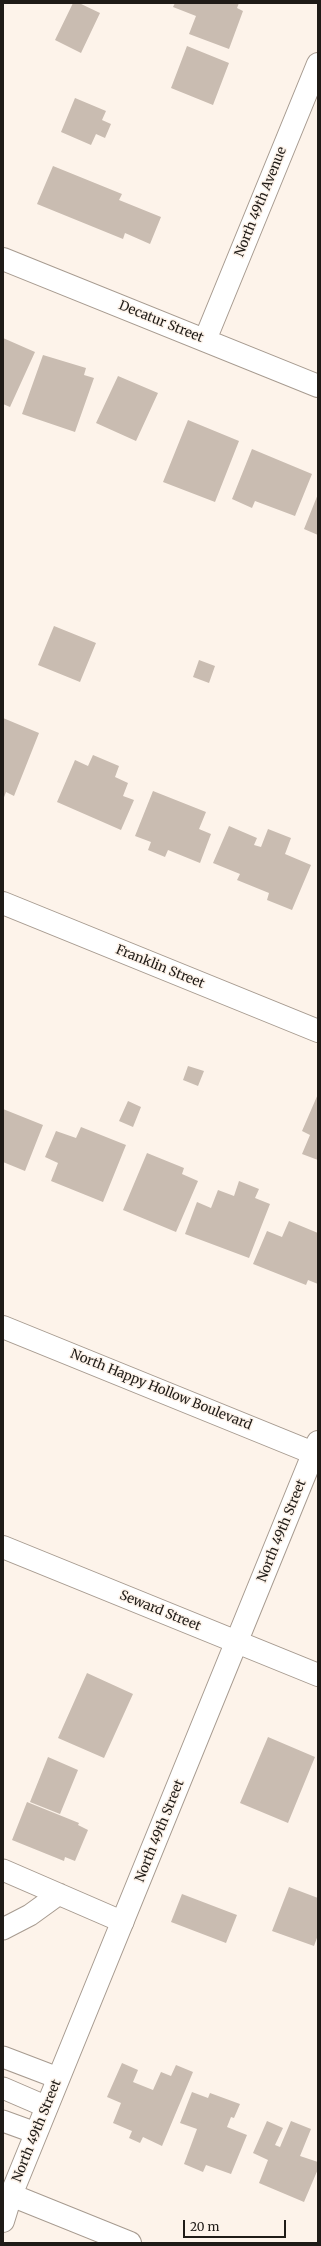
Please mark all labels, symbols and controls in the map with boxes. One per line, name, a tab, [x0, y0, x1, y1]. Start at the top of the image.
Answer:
street label: North 49th Avenue	[232, 145, 290, 259]
street label: Decatur Street	[116, 298, 206, 346]
street label: Franklin Street	[113, 942, 207, 992]
street label: North Happy Hollow Boulevard	[68, 1346, 254, 1434]
street label: North 49th Street	[254, 1478, 310, 1584]
street label: Seward Street	[117, 1588, 203, 1634]
street label: North 49th Street	[132, 1778, 188, 1884]
street label: North 49th Street	[9, 2078, 65, 2184]
scale bar	[185, 2212, 288, 2238]
text: 20 m	[190, 2219, 219, 2234]

